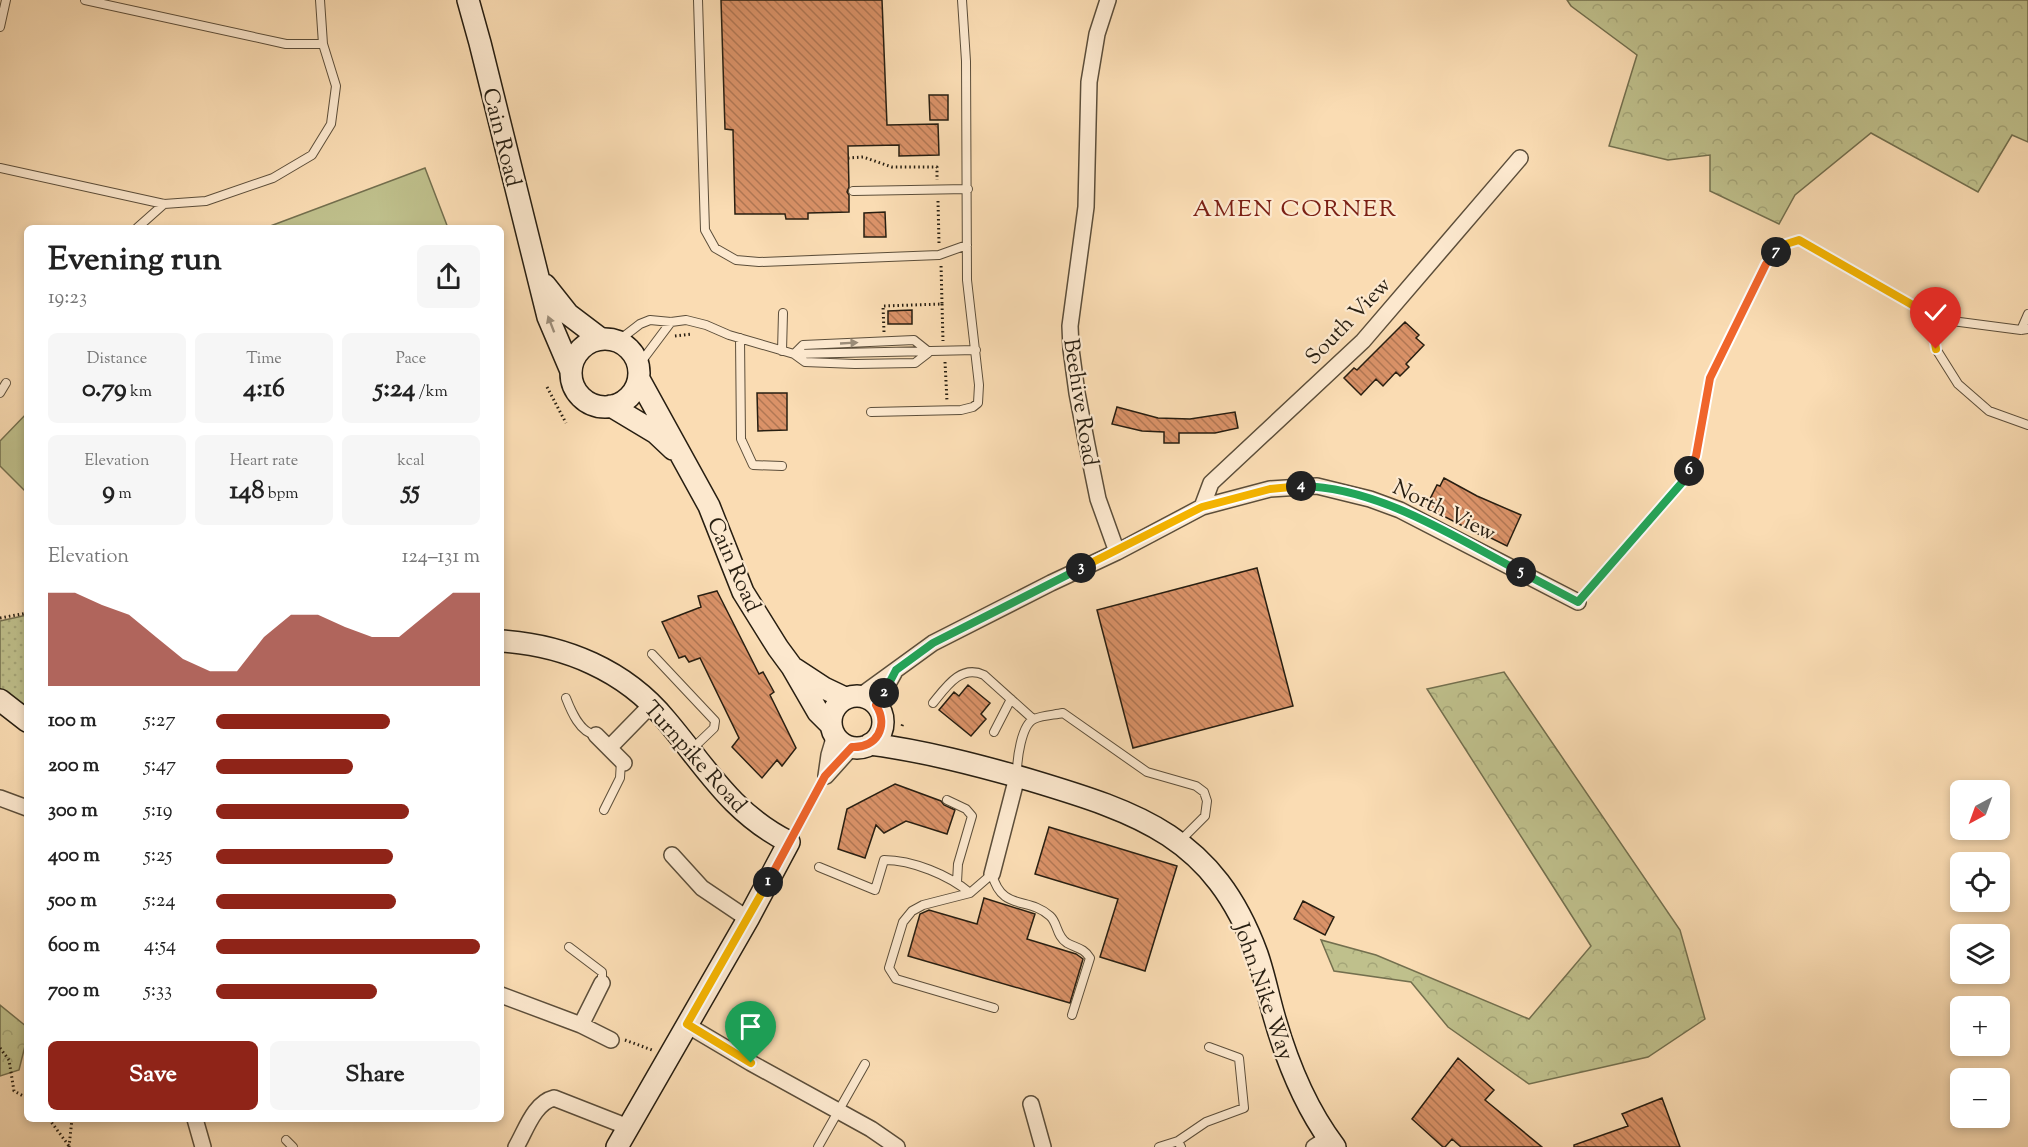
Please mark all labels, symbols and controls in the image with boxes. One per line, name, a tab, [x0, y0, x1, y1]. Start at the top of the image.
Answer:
street label: Cain Road	[472, 85, 528, 191]
district label: AMEN CORNER	[1193, 193, 1397, 227]
text: Evening run	[48, 237, 222, 285]
pin: 7	[1761, 237, 1791, 267]
text: 7	[1772, 240, 1780, 263]
button: share	[417, 245, 480, 308]
street label: South View	[1299, 270, 1400, 373]
text: 19:23	[48, 284, 87, 313]
pin	[1910, 287, 1961, 349]
icon: check	[1919, 296, 1952, 329]
one-way arrow	[545, 315, 555, 333]
street label: Beehive Road	[1053, 336, 1105, 468]
one-way arrow	[840, 339, 859, 348]
text: Distance	[87, 348, 147, 371]
text: Time	[246, 348, 282, 371]
text: Pace	[396, 348, 426, 371]
text: 0.79	[82, 371, 127, 408]
text: 4:16	[243, 371, 285, 408]
text: 5:24	[374, 371, 415, 408]
text: km	[127, 381, 152, 404]
text: /km	[415, 381, 448, 404]
text: Elevation	[85, 450, 149, 473]
text: Heart rate	[230, 450, 298, 473]
text: kcal	[397, 450, 425, 473]
pin: 6	[1674, 456, 1704, 486]
text: 6	[1685, 459, 1693, 482]
pin: 4	[1286, 471, 1316, 501]
text: 9	[102, 473, 115, 510]
text: 148	[229, 473, 264, 510]
text: 55	[402, 473, 420, 510]
street label: North View	[1386, 473, 1501, 551]
text: 4	[1297, 474, 1305, 497]
text: m	[115, 483, 132, 506]
text: bpm	[264, 483, 299, 506]
street label: Cain Road	[697, 513, 767, 618]
text: Elevation	[48, 543, 129, 572]
text: 124–131 m	[402, 543, 480, 572]
pin: 3	[1066, 553, 1096, 583]
text: 3	[1078, 556, 1084, 579]
pin: 5	[1506, 557, 1536, 587]
text: 5	[1518, 560, 1524, 583]
pin: 2	[869, 678, 899, 708]
text: 2	[880, 681, 888, 704]
street label: Turnpike Road	[634, 695, 753, 821]
text: 100 m	[48, 707, 97, 736]
text: 5:27	[144, 707, 175, 736]
text: 200 m	[48, 752, 99, 781]
text: 5:47	[144, 752, 176, 781]
north arrow	[1950, 780, 2010, 840]
map controls	[1950, 780, 2010, 1128]
text: 300 m	[48, 797, 98, 826]
text: 5:19	[144, 797, 172, 826]
text: 400 m	[48, 842, 100, 871]
text: 5:25	[144, 842, 172, 871]
button: locate	[1950, 852, 2010, 912]
pin: 1	[753, 867, 783, 897]
text: 1	[765, 870, 771, 893]
text: 500 m	[48, 887, 97, 916]
text: 5:24	[144, 887, 175, 916]
street label: John Nike Way	[1223, 918, 1301, 1065]
button: layers	[1950, 924, 2010, 984]
text: 600 m	[48, 932, 100, 961]
text: 4:54	[144, 932, 176, 961]
text: 700 m	[48, 977, 100, 1006]
text: 5:33	[144, 977, 172, 1006]
button: +	[1950, 996, 2010, 1056]
pin	[725, 1001, 776, 1063]
icon: arrive	[734, 1010, 767, 1043]
button: Save	[48, 1041, 258, 1110]
button: Share	[270, 1041, 480, 1110]
button: −	[1950, 1068, 2010, 1128]

